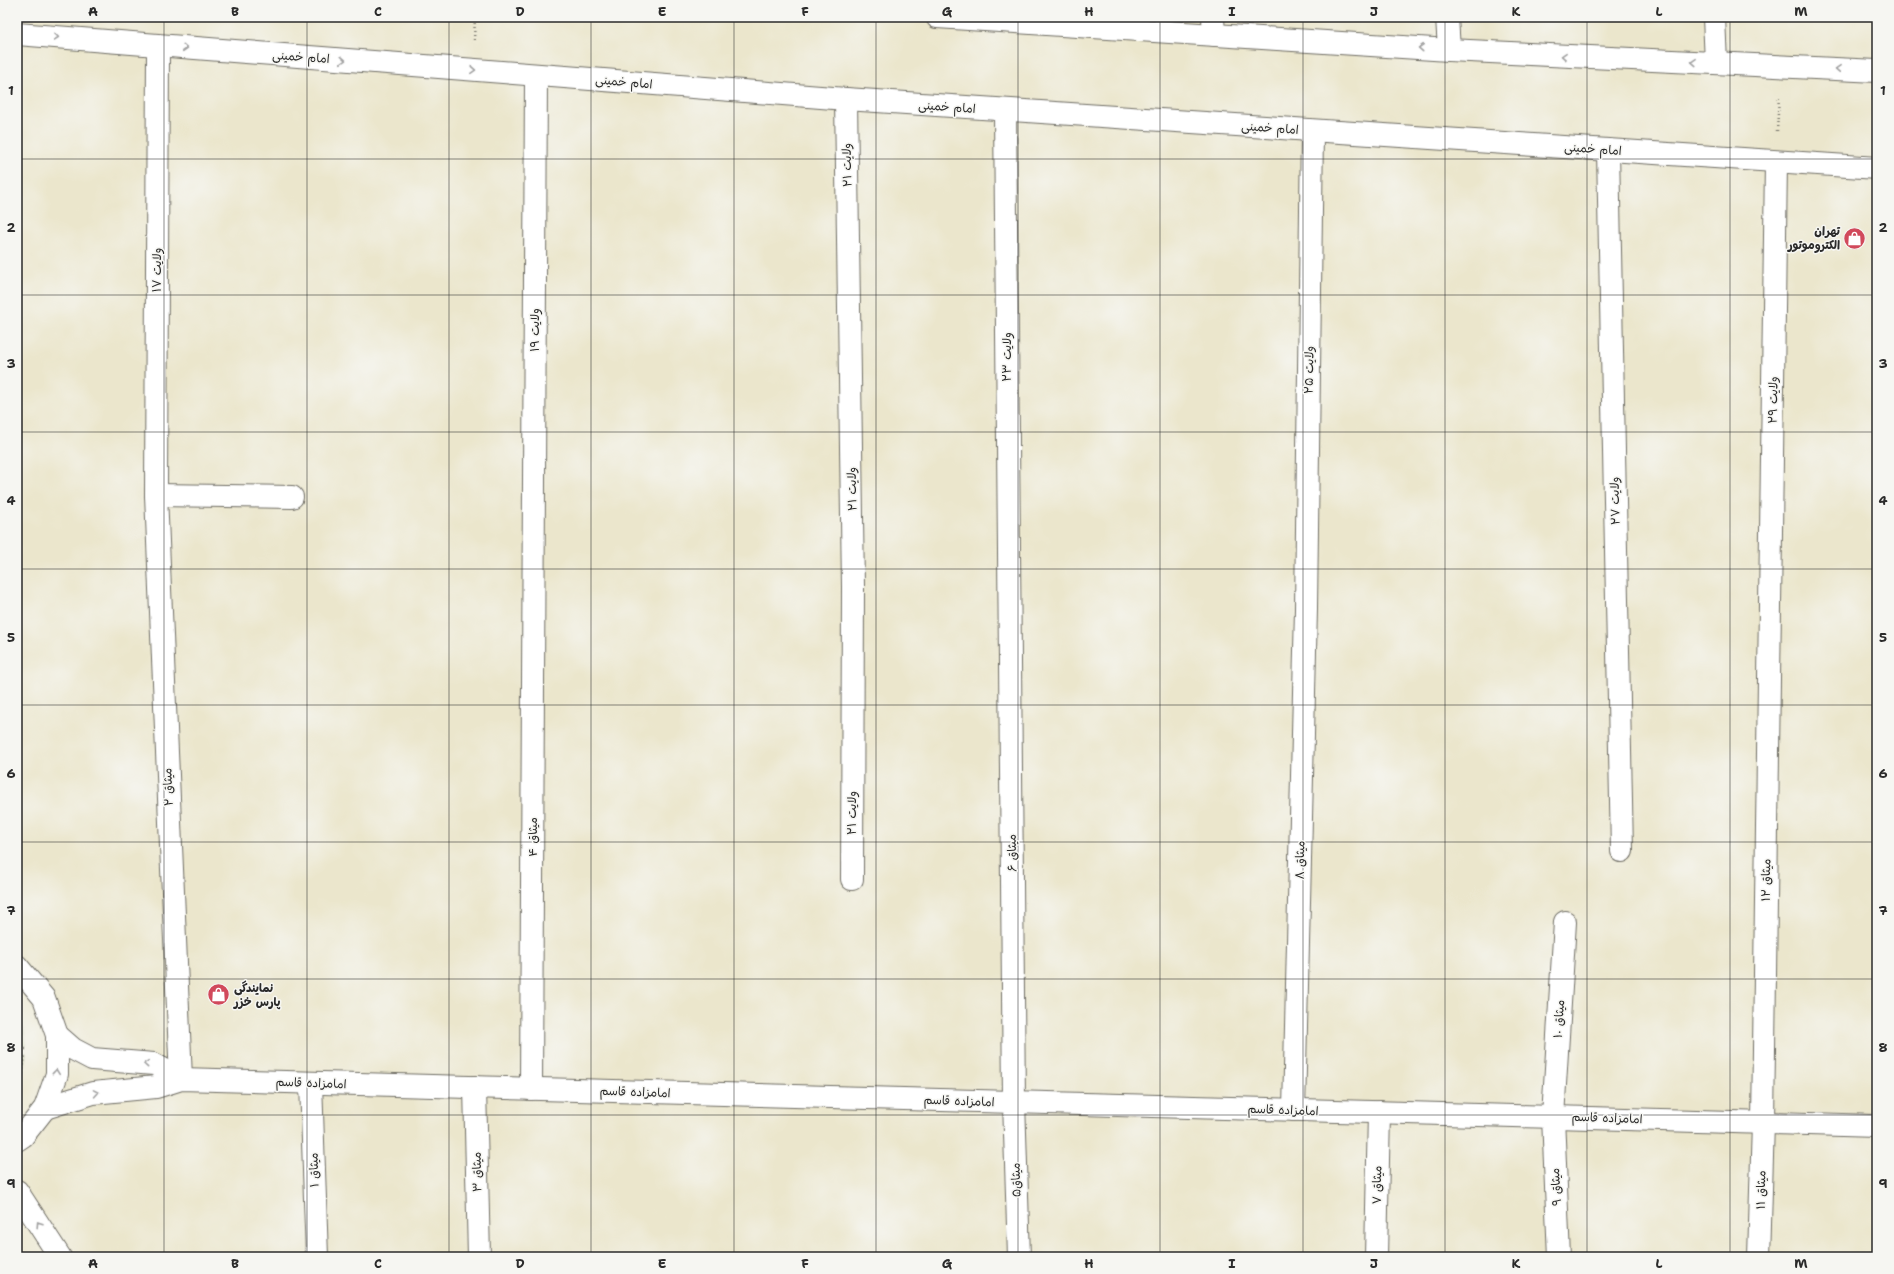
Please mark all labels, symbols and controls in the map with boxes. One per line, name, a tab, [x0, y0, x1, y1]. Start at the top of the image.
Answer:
text: A	[88, 3, 98, 20]
text: B	[231, 3, 239, 20]
text: C	[374, 3, 382, 20]
text: D	[515, 3, 525, 20]
text: E	[658, 3, 667, 20]
text: F	[801, 3, 809, 20]
text: G	[942, 3, 953, 20]
text: H	[1084, 3, 1094, 20]
text: I	[1228, 3, 1236, 20]
text: J	[1370, 3, 1378, 20]
text: K	[1512, 3, 1521, 20]
text: L	[1655, 3, 1663, 20]
text: M	[1794, 3, 1808, 20]
one-way arrow	[53, 33, 59, 42]
one-way arrow	[182, 43, 188, 52]
one-way arrow	[1418, 44, 1424, 53]
street label: امام خمینی	[272, 47, 330, 68]
one-way arrow	[1561, 52, 1567, 60]
one-way arrow	[340, 56, 346, 65]
one-way arrow	[1691, 58, 1697, 66]
one-way arrow	[1835, 64, 1841, 73]
one-way arrow	[470, 66, 476, 75]
street label: امام خمینی	[595, 72, 653, 93]
text: 1	[8, 82, 14, 99]
text: 1	[1880, 82, 1886, 99]
street label: امام خمینی	[918, 97, 976, 118]
street label: امام خمینی	[1241, 118, 1299, 139]
street label: امام خمینی	[1564, 139, 1622, 160]
street label: ولایت ۲۱	[839, 143, 855, 187]
text: 2	[6, 219, 16, 236]
text: 2	[1878, 219, 1888, 236]
place label: تهران الکتروموتور	[1787, 223, 1841, 253]
shop icon: تهران الکتروموتور	[1842, 225, 1868, 251]
street label: ولایت ۱۷	[149, 248, 165, 292]
street label: ولایت ۱۹	[527, 308, 543, 352]
street label: ولایت ۲۳	[999, 332, 1015, 382]
street label: ولایت ۲۵	[1301, 346, 1317, 394]
text: 3	[6, 355, 16, 372]
text: 3	[1878, 355, 1888, 372]
street label: ولایت ۲۹	[1765, 376, 1781, 424]
street label: ولایت ۲۱	[844, 467, 860, 511]
street label: ولایت ۲۷	[1607, 477, 1623, 525]
text: 4	[6, 492, 16, 509]
text: 4	[1878, 492, 1888, 509]
text: 5	[7, 629, 15, 646]
text: 5	[1879, 629, 1887, 646]
text: 6	[6, 765, 16, 782]
text: 6	[1878, 765, 1888, 782]
street label: میثاق ۲	[159, 767, 177, 806]
street label: ولایت ۲۱	[844, 791, 860, 835]
street label: میثاق ۴	[525, 817, 541, 857]
street label: میثاق ۶	[1004, 834, 1020, 872]
street label: میثاق ۸	[1292, 840, 1308, 879]
street label: میثاق ۱۲	[1758, 858, 1774, 902]
text: 7	[6, 902, 16, 919]
text: 7	[1878, 902, 1888, 919]
place label: نمایندگی پارس خزر	[233, 980, 281, 1010]
shop icon: نمایندگی پارس خزر	[205, 982, 231, 1008]
street label: میثاق ۱۰	[1550, 999, 1568, 1039]
text: 8	[6, 1039, 16, 1056]
text: 8	[1878, 1039, 1888, 1056]
one-way arrow	[143, 1059, 149, 1068]
one-way arrow	[51, 1069, 60, 1075]
street label: امامزاده قاسم	[275, 1074, 347, 1093]
street label: امامزاده قاسم	[599, 1083, 671, 1102]
one-way arrow	[92, 1090, 99, 1098]
street label: امامزاده قاسم	[923, 1092, 995, 1111]
street label: امامزاده قاسم	[1247, 1101, 1319, 1120]
street label: امامزاده قاسم	[1571, 1109, 1643, 1128]
street label: میثاق ۱	[305, 1152, 323, 1188]
street label: میثاق ۳	[469, 1152, 485, 1192]
street label: میثاق۵	[1007, 1162, 1025, 1198]
street label: میثاق ۷	[1369, 1165, 1385, 1205]
street label: میثاق ۹	[1547, 1168, 1565, 1206]
street label: میثاق ۱۱	[1753, 1170, 1769, 1210]
text: 9	[6, 1175, 16, 1192]
text: 9	[1878, 1175, 1888, 1192]
one-way arrow	[36, 1221, 44, 1228]
text: A	[88, 1255, 98, 1272]
text: B	[231, 1255, 239, 1272]
text: C	[374, 1255, 382, 1272]
text: D	[515, 1255, 525, 1272]
text: E	[658, 1255, 667, 1272]
text: F	[801, 1255, 809, 1272]
text: G	[942, 1255, 953, 1272]
text: H	[1084, 1255, 1094, 1272]
text: I	[1228, 1255, 1236, 1272]
text: J	[1370, 1255, 1378, 1272]
text: K	[1512, 1255, 1521, 1272]
text: L	[1655, 1255, 1663, 1272]
text: M	[1794, 1255, 1808, 1272]

